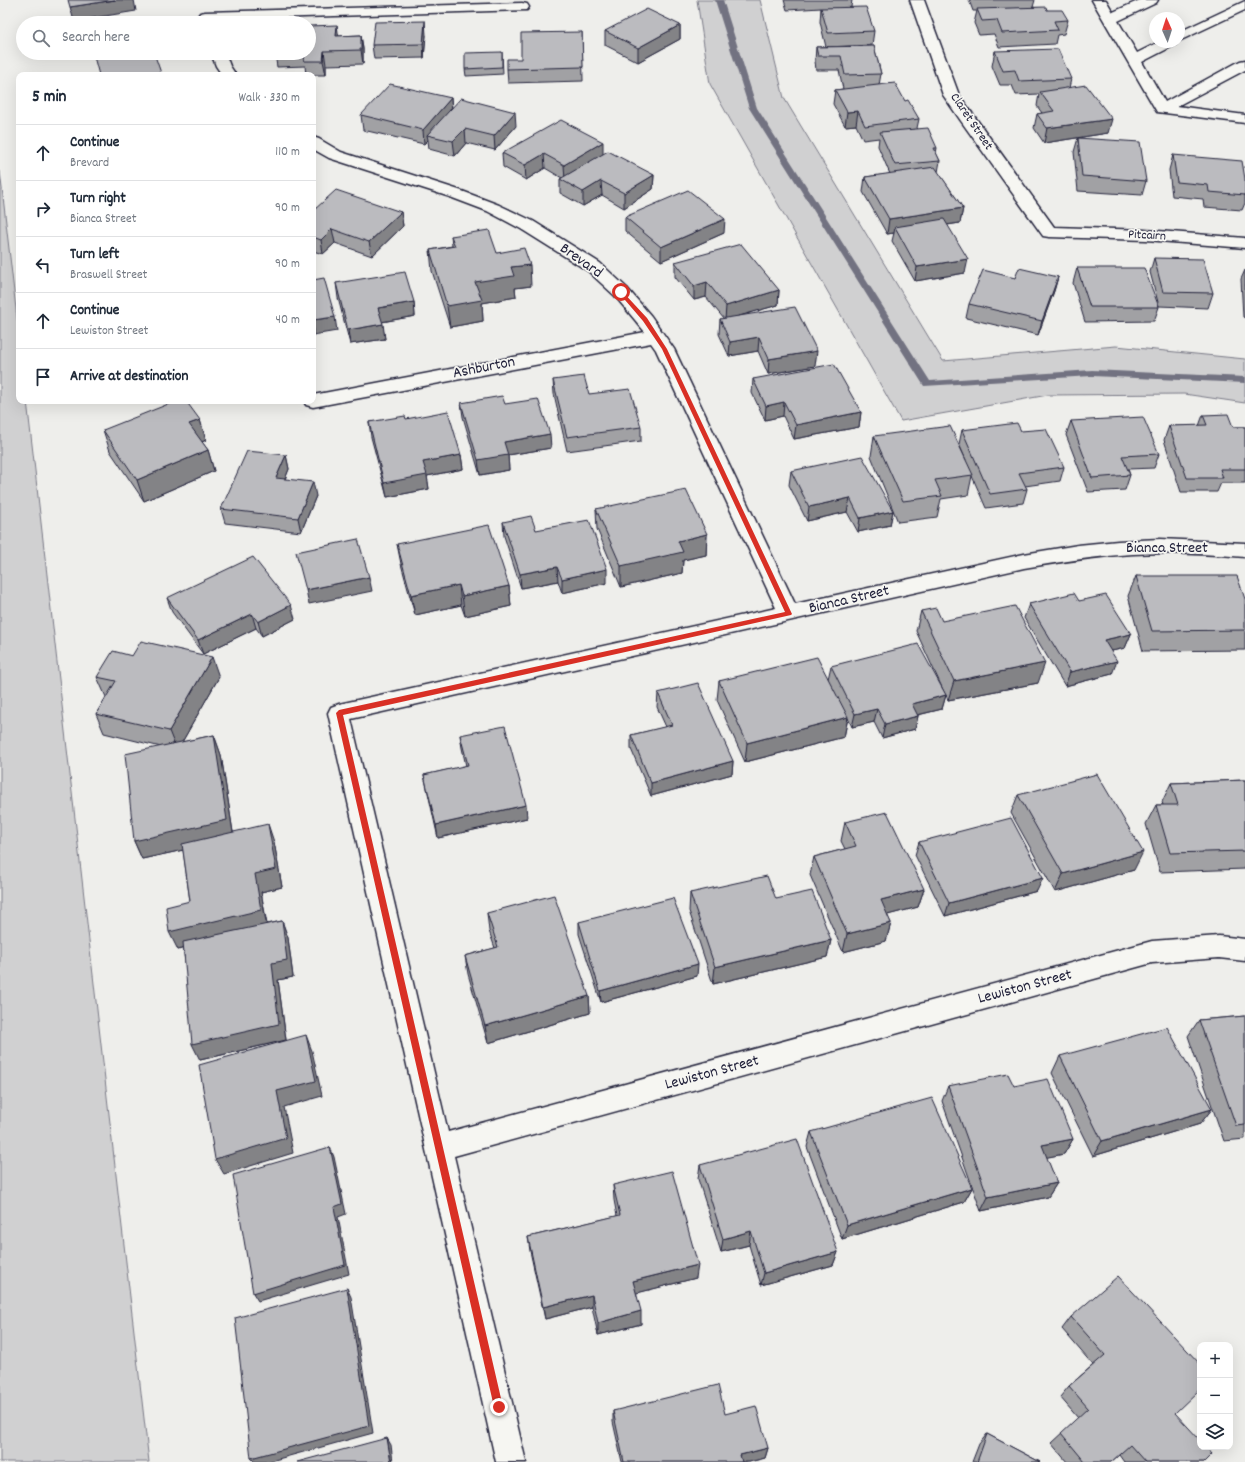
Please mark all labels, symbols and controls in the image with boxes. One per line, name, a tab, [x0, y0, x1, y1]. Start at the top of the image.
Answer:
north arrow	[1149, 12, 1185, 48]
search box	[16, 16, 316, 60]
icon: search	[30, 27, 52, 49]
text: Search here	[62, 27, 130, 49]
text: 5 min	[32, 86, 66, 110]
text: Walk · 330 m	[239, 89, 300, 108]
street label: Claret Street	[945, 90, 997, 155]
text: Continue	[70, 132, 119, 154]
icon: ahead	[32, 142, 54, 164]
text: 110 m	[275, 143, 300, 162]
text: Brevard	[70, 154, 109, 173]
text: Turn right	[70, 188, 126, 210]
icon: right	[32, 198, 54, 220]
text: 90 m	[275, 199, 300, 218]
text: Bianca Street	[70, 210, 137, 229]
street label: Pitcairn	[1128, 226, 1166, 246]
street label: Brevard	[555, 238, 607, 284]
text: Turn left	[70, 244, 119, 266]
icon: left	[32, 254, 54, 276]
text: 90 m	[275, 255, 300, 274]
text: Braswell Street	[70, 266, 147, 285]
route start	[612, 283, 630, 301]
text: Continue	[70, 300, 119, 322]
icon: ahead	[32, 310, 54, 332]
text: 40 m	[276, 311, 300, 330]
text: Lewiston Street	[70, 322, 148, 341]
street label: Ashburton	[451, 351, 517, 385]
icon: arrive	[32, 366, 54, 388]
text: Arrive at destination	[70, 366, 188, 388]
street label: Bianca Street	[1126, 537, 1208, 560]
street label: Bianca Street	[807, 580, 892, 620]
street label: Lewiston Street	[975, 963, 1075, 1011]
street label: Lewiston Street	[662, 1049, 762, 1097]
map controls	[1197, 1342, 1233, 1450]
button: +	[1197, 1342, 1233, 1378]
button: −	[1197, 1378, 1233, 1414]
route end	[490, 1398, 508, 1416]
button: layers	[1197, 1414, 1233, 1450]

